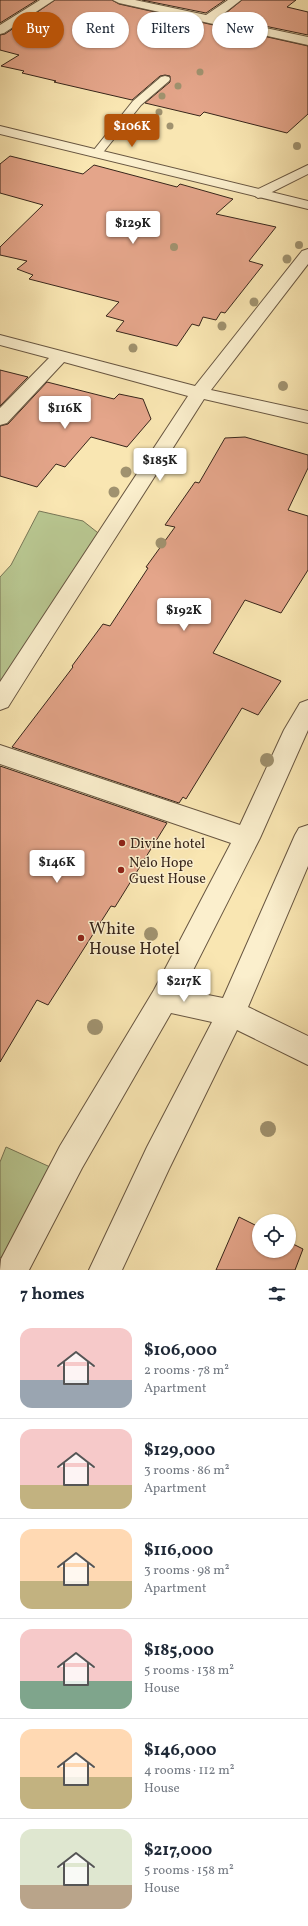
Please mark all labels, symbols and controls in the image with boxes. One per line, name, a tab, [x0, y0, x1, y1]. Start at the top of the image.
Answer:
chip: Buy	[12, 12, 64, 48]
chip: Rent	[72, 12, 129, 48]
chip: Filters	[137, 12, 204, 48]
chip: New	[212, 12, 268, 48]
pin: $106K	[104, 114, 160, 148]
text: $106K	[113, 118, 151, 136]
pin: $129K	[105, 211, 161, 245]
text: $129K	[115, 215, 151, 233]
pin: $116K	[37, 396, 93, 430]
text: $116K	[48, 400, 82, 418]
pin: $185K	[132, 448, 188, 482]
text: $185K	[143, 452, 177, 470]
pin: $192K	[156, 598, 212, 632]
text: $192K	[166, 602, 202, 620]
place label: Divine hotel	[130, 835, 205, 854]
marker: Divine hotel	[117, 838, 127, 848]
pin: $146K	[29, 850, 85, 884]
text: $146K	[39, 854, 75, 872]
place label: Nelo Hope Guest House	[129, 854, 206, 889]
marker: Nelo Hope Guest House	[116, 865, 126, 875]
place label: White House Hotel	[89, 918, 180, 961]
marker: White House Hotel	[76, 933, 86, 943]
pin: $217K	[156, 969, 212, 1003]
text: $217K	[167, 973, 201, 991]
map controls	[252, 1214, 296, 1258]
button: locate	[252, 1214, 296, 1258]
text: 7 homes	[20, 1283, 85, 1306]
icon: filters	[266, 1283, 288, 1305]
text: $106,000	[144, 1339, 217, 1362]
icon: home	[52, 1344, 100, 1392]
text: 2 rooms · 78 m²	[144, 1362, 229, 1380]
text: Apartment	[144, 1380, 207, 1398]
text: $129,000	[144, 1439, 215, 1462]
icon: home	[52, 1445, 100, 1493]
text: 3 rooms · 86 m²	[144, 1462, 229, 1480]
text: Apartment	[144, 1480, 207, 1498]
text: $116,000	[144, 1539, 213, 1562]
icon: home	[52, 1545, 100, 1593]
text: 3 rooms · 98 m²	[144, 1562, 230, 1580]
text: Apartment	[144, 1580, 207, 1598]
text: $185,000	[144, 1639, 214, 1662]
icon: home	[52, 1645, 100, 1693]
text: 5 rooms · 138 m²	[144, 1662, 234, 1680]
text: House	[144, 1680, 180, 1698]
text: $146,000	[144, 1739, 217, 1762]
icon: home	[52, 1745, 100, 1793]
text: 4 rooms · 112 m²	[144, 1762, 234, 1780]
text: House	[144, 1780, 180, 1798]
text: $217,000	[144, 1839, 212, 1862]
icon: home	[52, 1845, 100, 1893]
text: 5 rooms · 158 m²	[144, 1862, 234, 1880]
text: House	[144, 1880, 180, 1898]

